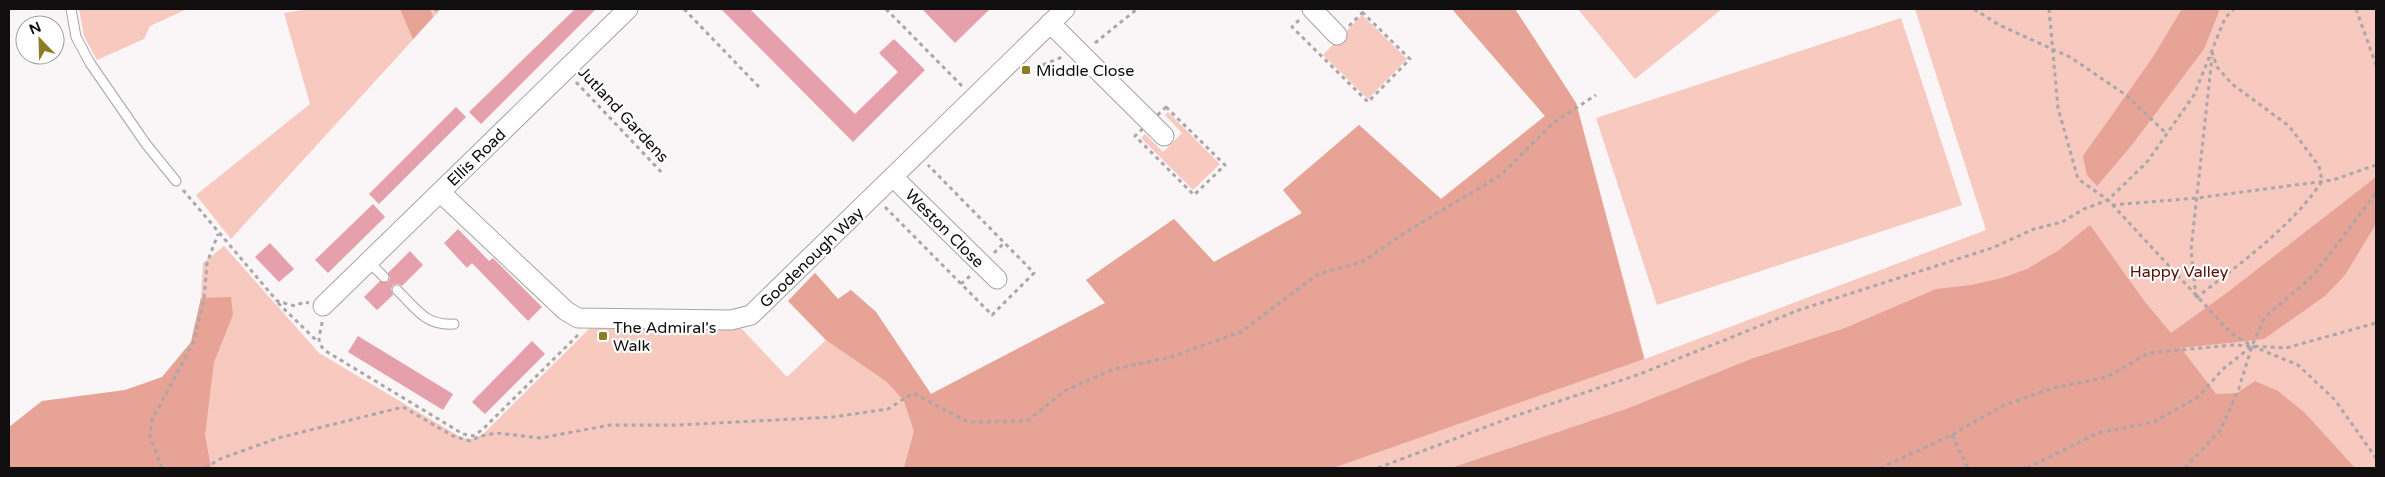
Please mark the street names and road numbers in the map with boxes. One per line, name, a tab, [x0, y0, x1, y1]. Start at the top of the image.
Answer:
street label: Jutland Gardens	[574, 63, 673, 167]
street label: Ellis Road	[443, 125, 510, 191]
street label: Weston Close	[901, 185, 988, 272]
street label: Goodenough Way	[756, 203, 868, 312]

